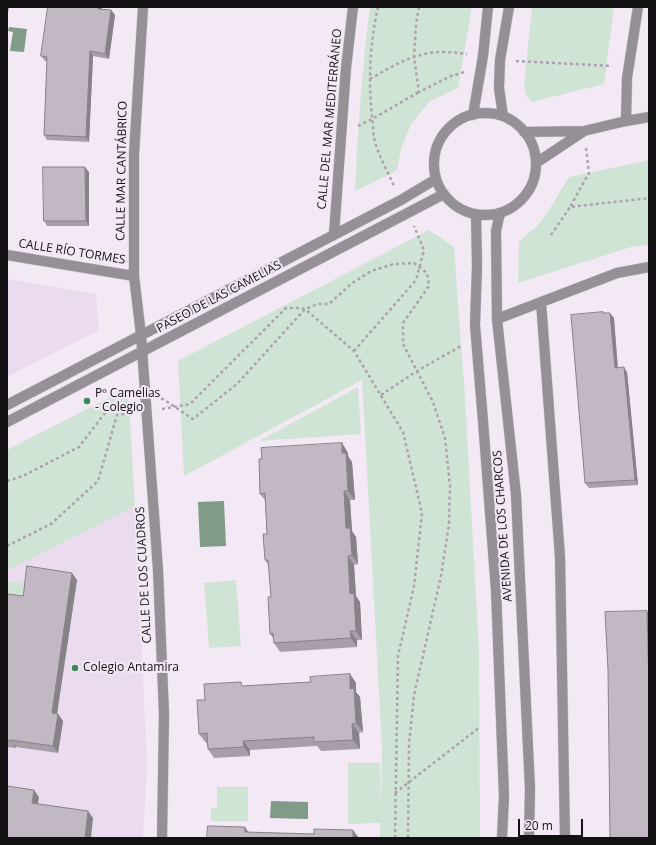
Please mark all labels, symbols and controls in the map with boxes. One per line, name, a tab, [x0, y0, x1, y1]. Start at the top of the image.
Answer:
street label: CALLE DEL MAR MEDITERRÁNEO	[315, 28, 345, 210]
street label: CALLE MAR CANTÁBRICO	[114, 101, 130, 241]
street label: CALLE RÍO TORMES	[18, 236, 126, 268]
street label: PASEO DE LAS CAMELIAS	[154, 258, 284, 336]
place label: Pº Camelias - Colegio	[95, 387, 160, 415]
marker: Pº Camelias - Colegio	[82, 396, 92, 406]
street label: AVENIDA DE LOS CHARCOS	[491, 450, 515, 602]
street label: CALLE DE LOS CUADROS	[133, 506, 155, 644]
place label: Colegio Antamira	[83, 661, 179, 675]
marker: Colegio Antamira	[70, 663, 80, 673]
scale bar	[520, 811, 585, 837]
text: 20 m	[525, 817, 553, 834]

